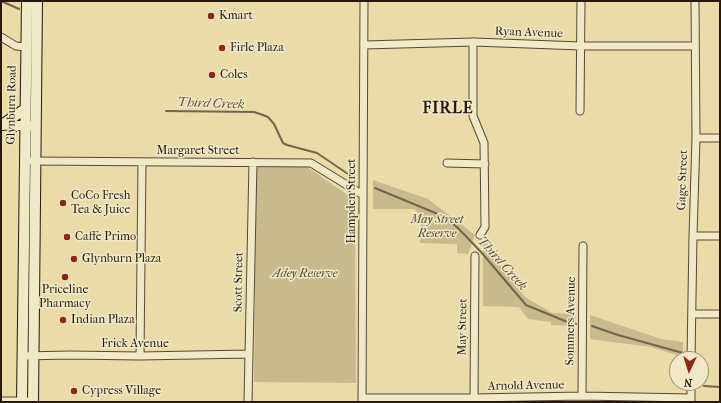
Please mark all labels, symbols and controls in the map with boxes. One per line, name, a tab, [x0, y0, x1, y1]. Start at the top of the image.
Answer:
place label: Kmart	[219, 9, 253, 23]
marker: Kmart	[206, 11, 216, 21]
street label: Ryan Avenue	[495, 25, 563, 41]
place label: Firle Plaza	[230, 41, 284, 55]
marker: Firle Plaza	[217, 43, 227, 53]
street label: Glynburn Road	[4, 65, 20, 145]
place label: Coles	[220, 68, 248, 82]
marker: Coles	[207, 70, 217, 80]
water label: Third Creek	[177, 95, 245, 113]
district label: FIRLE	[423, 99, 473, 119]
street label: Margaret Street	[156, 144, 240, 158]
street label: Gage Street	[675, 149, 691, 211]
street label: Hampden Street	[345, 158, 359, 244]
place label: CoCo Fresh Tea & Juice	[71, 189, 130, 217]
marker: CoCo Fresh Tea & Juice	[58, 198, 68, 208]
park label: May Street Reserve	[411, 213, 463, 241]
place label: Caffe Primo	[75, 230, 136, 244]
marker: Caffe Primo	[62, 232, 72, 242]
water label: Third Creek	[474, 234, 530, 294]
place label: Glynburn Plaza	[82, 252, 161, 266]
street label: Scott Street	[231, 252, 247, 312]
marker: Glynburn Plaza	[69, 254, 79, 264]
park label: Adey Reserve	[272, 267, 338, 281]
marker: Priceline Pharmacy	[60, 272, 70, 282]
street label: Sommers Avenue	[563, 276, 579, 366]
place label: Priceline Pharmacy	[39, 283, 91, 311]
street label: May Street	[455, 298, 471, 356]
place label: Indian Plaza	[71, 313, 135, 327]
marker: Indian Plaza	[58, 315, 68, 325]
street label: Frick Avenue	[101, 337, 169, 351]
north arrow	[669, 351, 709, 391]
text: N	[684, 376, 693, 389]
street label: Arnold Avenue	[487, 378, 565, 394]
place label: Cypress Village	[82, 384, 161, 398]
marker: Cypress Village	[69, 386, 79, 396]

